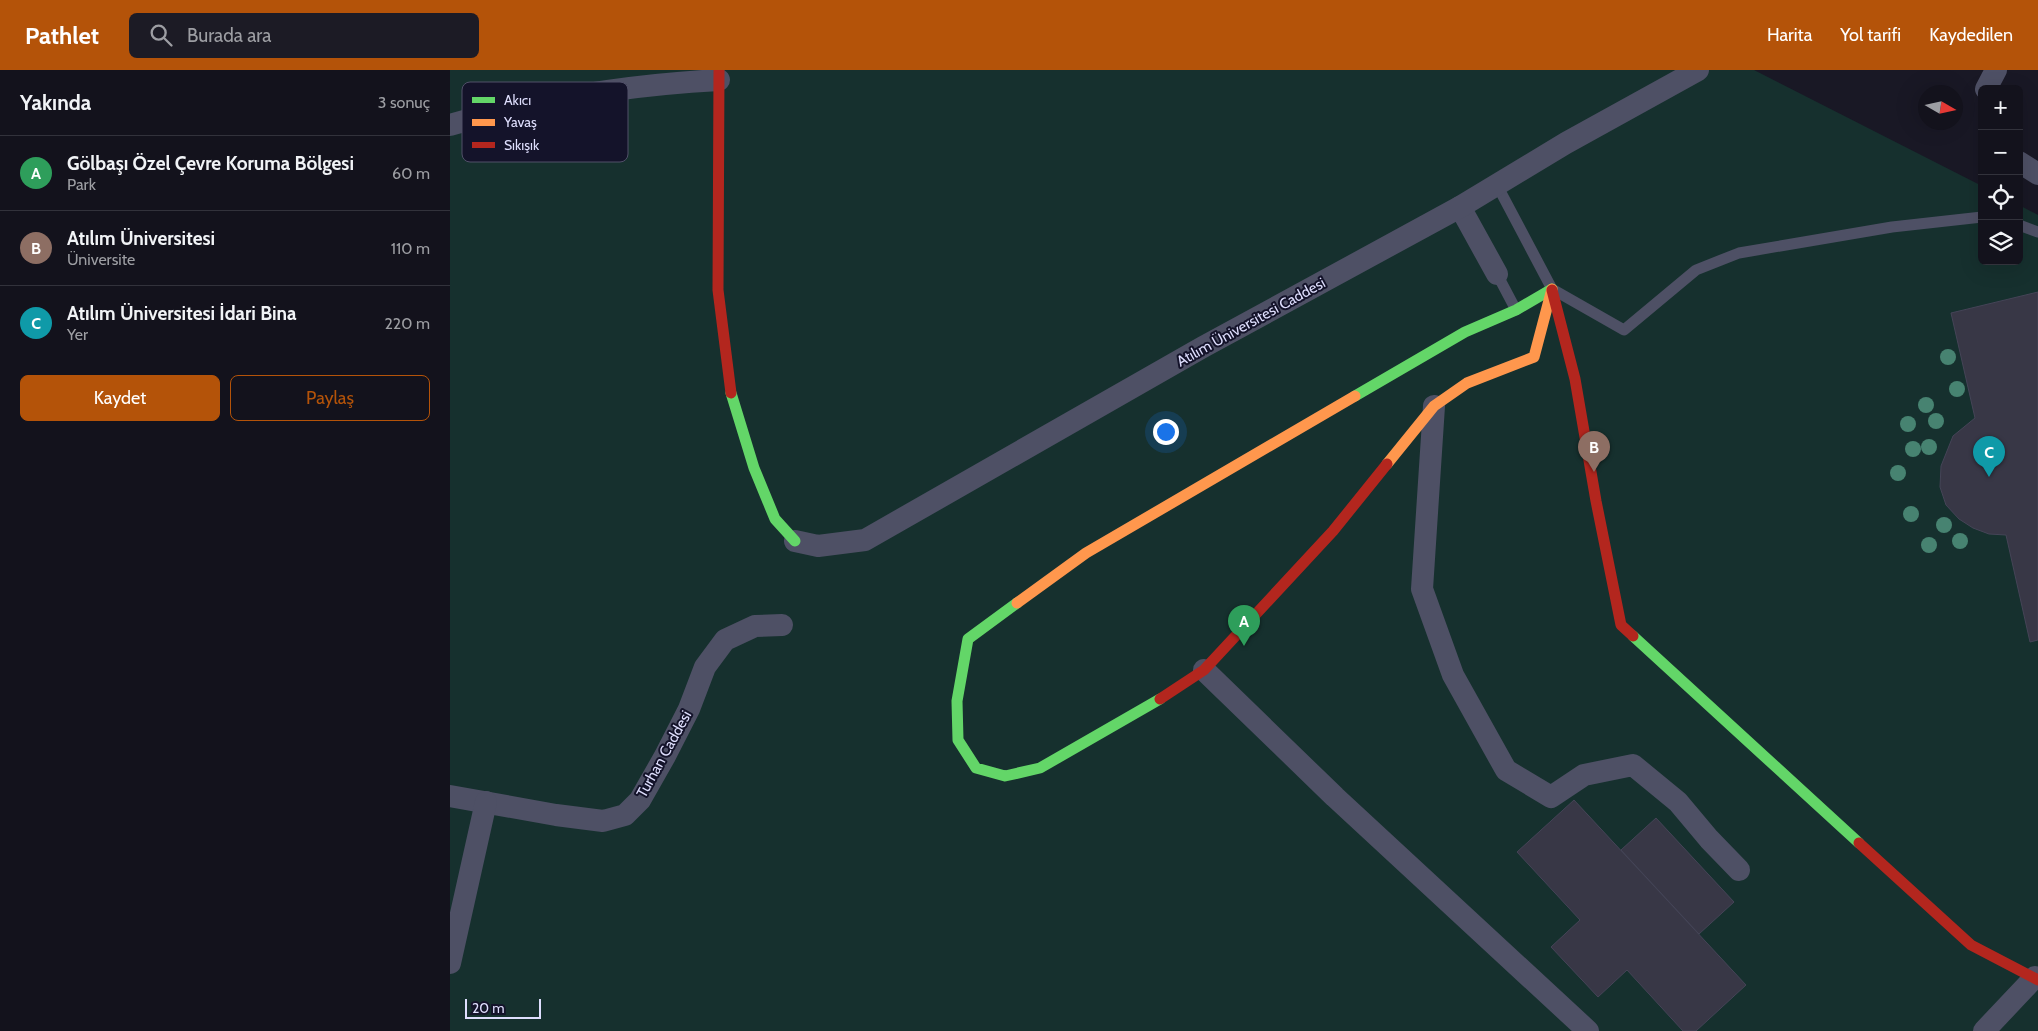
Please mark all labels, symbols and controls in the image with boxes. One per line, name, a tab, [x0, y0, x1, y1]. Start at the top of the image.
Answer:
search box	[129, 13, 479, 58]
text: Pathlet	[25, 21, 99, 50]
icon: search	[147, 21, 175, 49]
text: Burada ara	[187, 24, 271, 47]
text: Harita	[1767, 24, 1812, 46]
text: Yol tarifi	[1840, 24, 1901, 46]
text: Kaydedilen	[1929, 24, 2013, 46]
legend	[462, 82, 628, 162]
north arrow	[1918, 85, 1963, 130]
map controls	[1978, 85, 2023, 265]
button: +	[1978, 85, 2023, 130]
text: Yakında	[20, 90, 91, 115]
text: Akıcı	[504, 91, 531, 109]
text: 3 sonuç	[378, 93, 430, 112]
text: Yavaş	[503, 113, 537, 131]
button: −	[1978, 130, 2023, 175]
text: Sıkışık	[504, 136, 540, 154]
text: Gölbaşı Özel Çevre Koruma Bölgesi	[67, 152, 354, 175]
text: A	[31, 164, 41, 183]
text: 60 m	[392, 164, 430, 183]
text: Park	[67, 175, 96, 194]
button: locate	[1978, 175, 2023, 220]
button: layers	[1978, 220, 2023, 265]
text: Atılım Üniversitesi	[67, 227, 215, 250]
text: B	[31, 239, 41, 258]
text: 110 m	[391, 239, 430, 258]
text: Üniversite	[67, 250, 135, 269]
street label: Atılım Üniversitesi Caddesi	[1174, 274, 1328, 370]
text: Atılım Üniversitesi İdari Bina	[67, 302, 297, 325]
text: C	[31, 314, 41, 333]
text: 220 m	[384, 314, 430, 333]
text: Yer	[67, 325, 88, 344]
button: Kaydet	[20, 375, 220, 421]
button: Paylaş	[230, 375, 430, 421]
your location	[1153, 419, 1179, 445]
pin: B	[1578, 431, 1610, 472]
pin: C	[1973, 436, 2005, 477]
pin: A	[1228, 605, 1260, 646]
street label: Turhan Caddesi	[633, 707, 695, 801]
scale bar	[465, 996, 541, 1019]
text: 20 m	[472, 999, 505, 1017]

